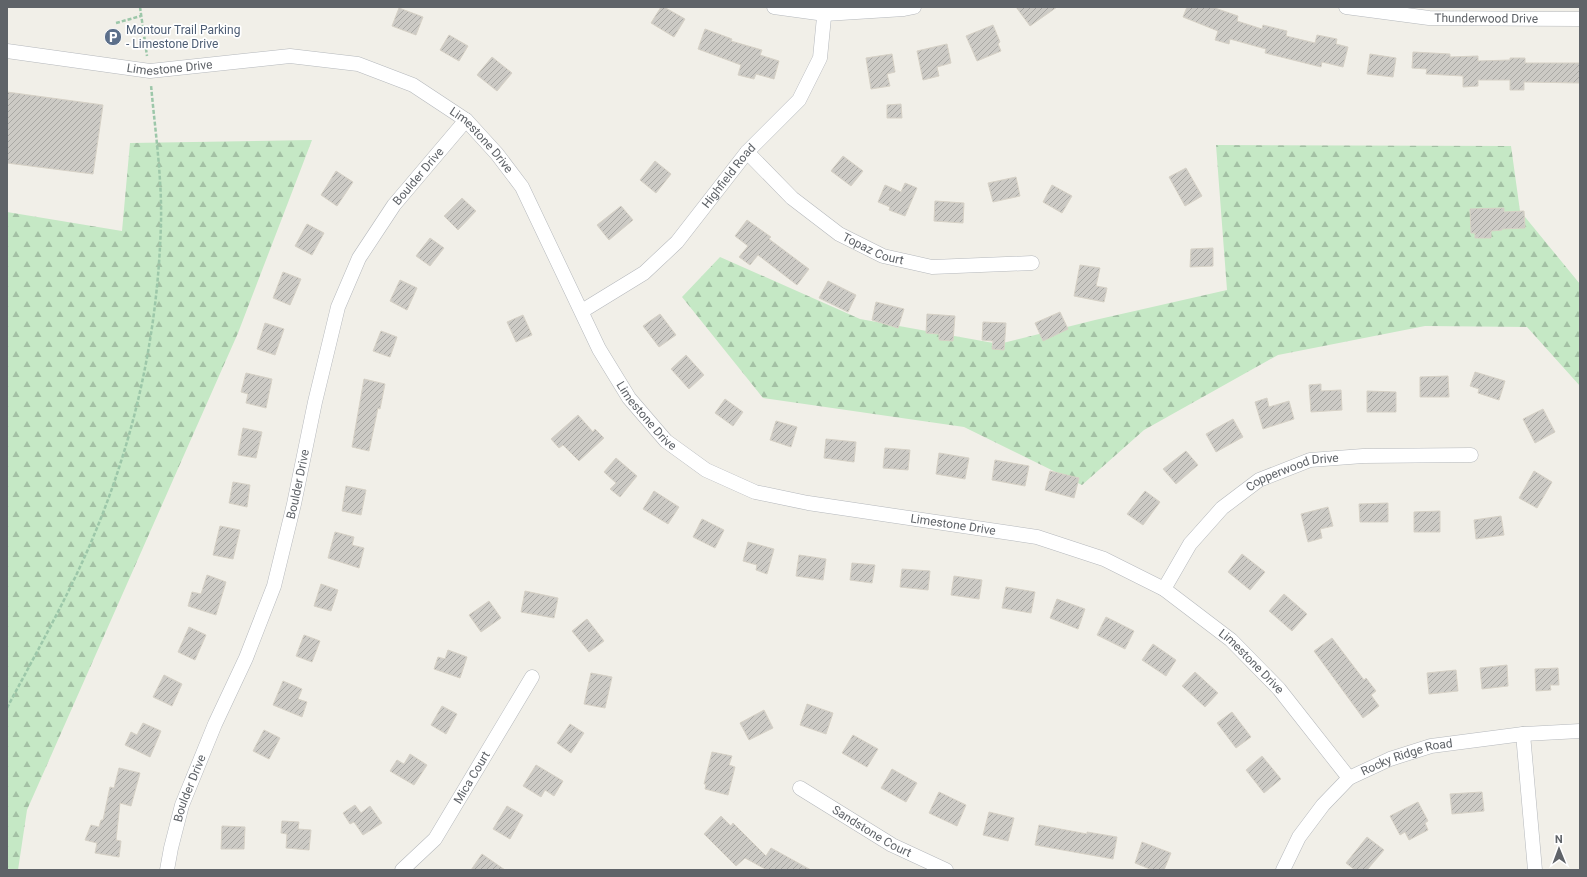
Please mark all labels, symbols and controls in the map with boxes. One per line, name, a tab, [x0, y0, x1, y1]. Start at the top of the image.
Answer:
street label: Thunderwood Drive	[1434, 11, 1538, 26]
place label: Montour Trail Parking - Limestone Drive	[126, 23, 240, 51]
parking icon: Montour Trail Parking - Limestone Drive	[103, 27, 123, 47]
street label: Limestone Drive	[126, 57, 213, 78]
street label: Limestone Drive	[447, 104, 516, 176]
street label: Highfield Road	[699, 141, 758, 211]
street label: Boulder Drive	[390, 145, 447, 208]
street label: Topaz Court	[840, 230, 905, 267]
street label: Limestone Drive	[613, 379, 679, 453]
street label: Boulder Drive	[284, 448, 312, 521]
street label: Copperwood Drive	[1243, 451, 1339, 494]
street label: Limestone Drive	[910, 511, 997, 538]
street label: Limestone Drive	[1216, 626, 1287, 696]
street label: Rocky Ridge Road	[1359, 736, 1453, 779]
street label: Mica Court	[451, 749, 493, 806]
street label: Boulder Drive	[171, 753, 209, 823]
street label: Sandstone Court	[830, 803, 914, 860]
north arrow	[1539, 829, 1579, 869]
text: N	[1555, 833, 1563, 846]

